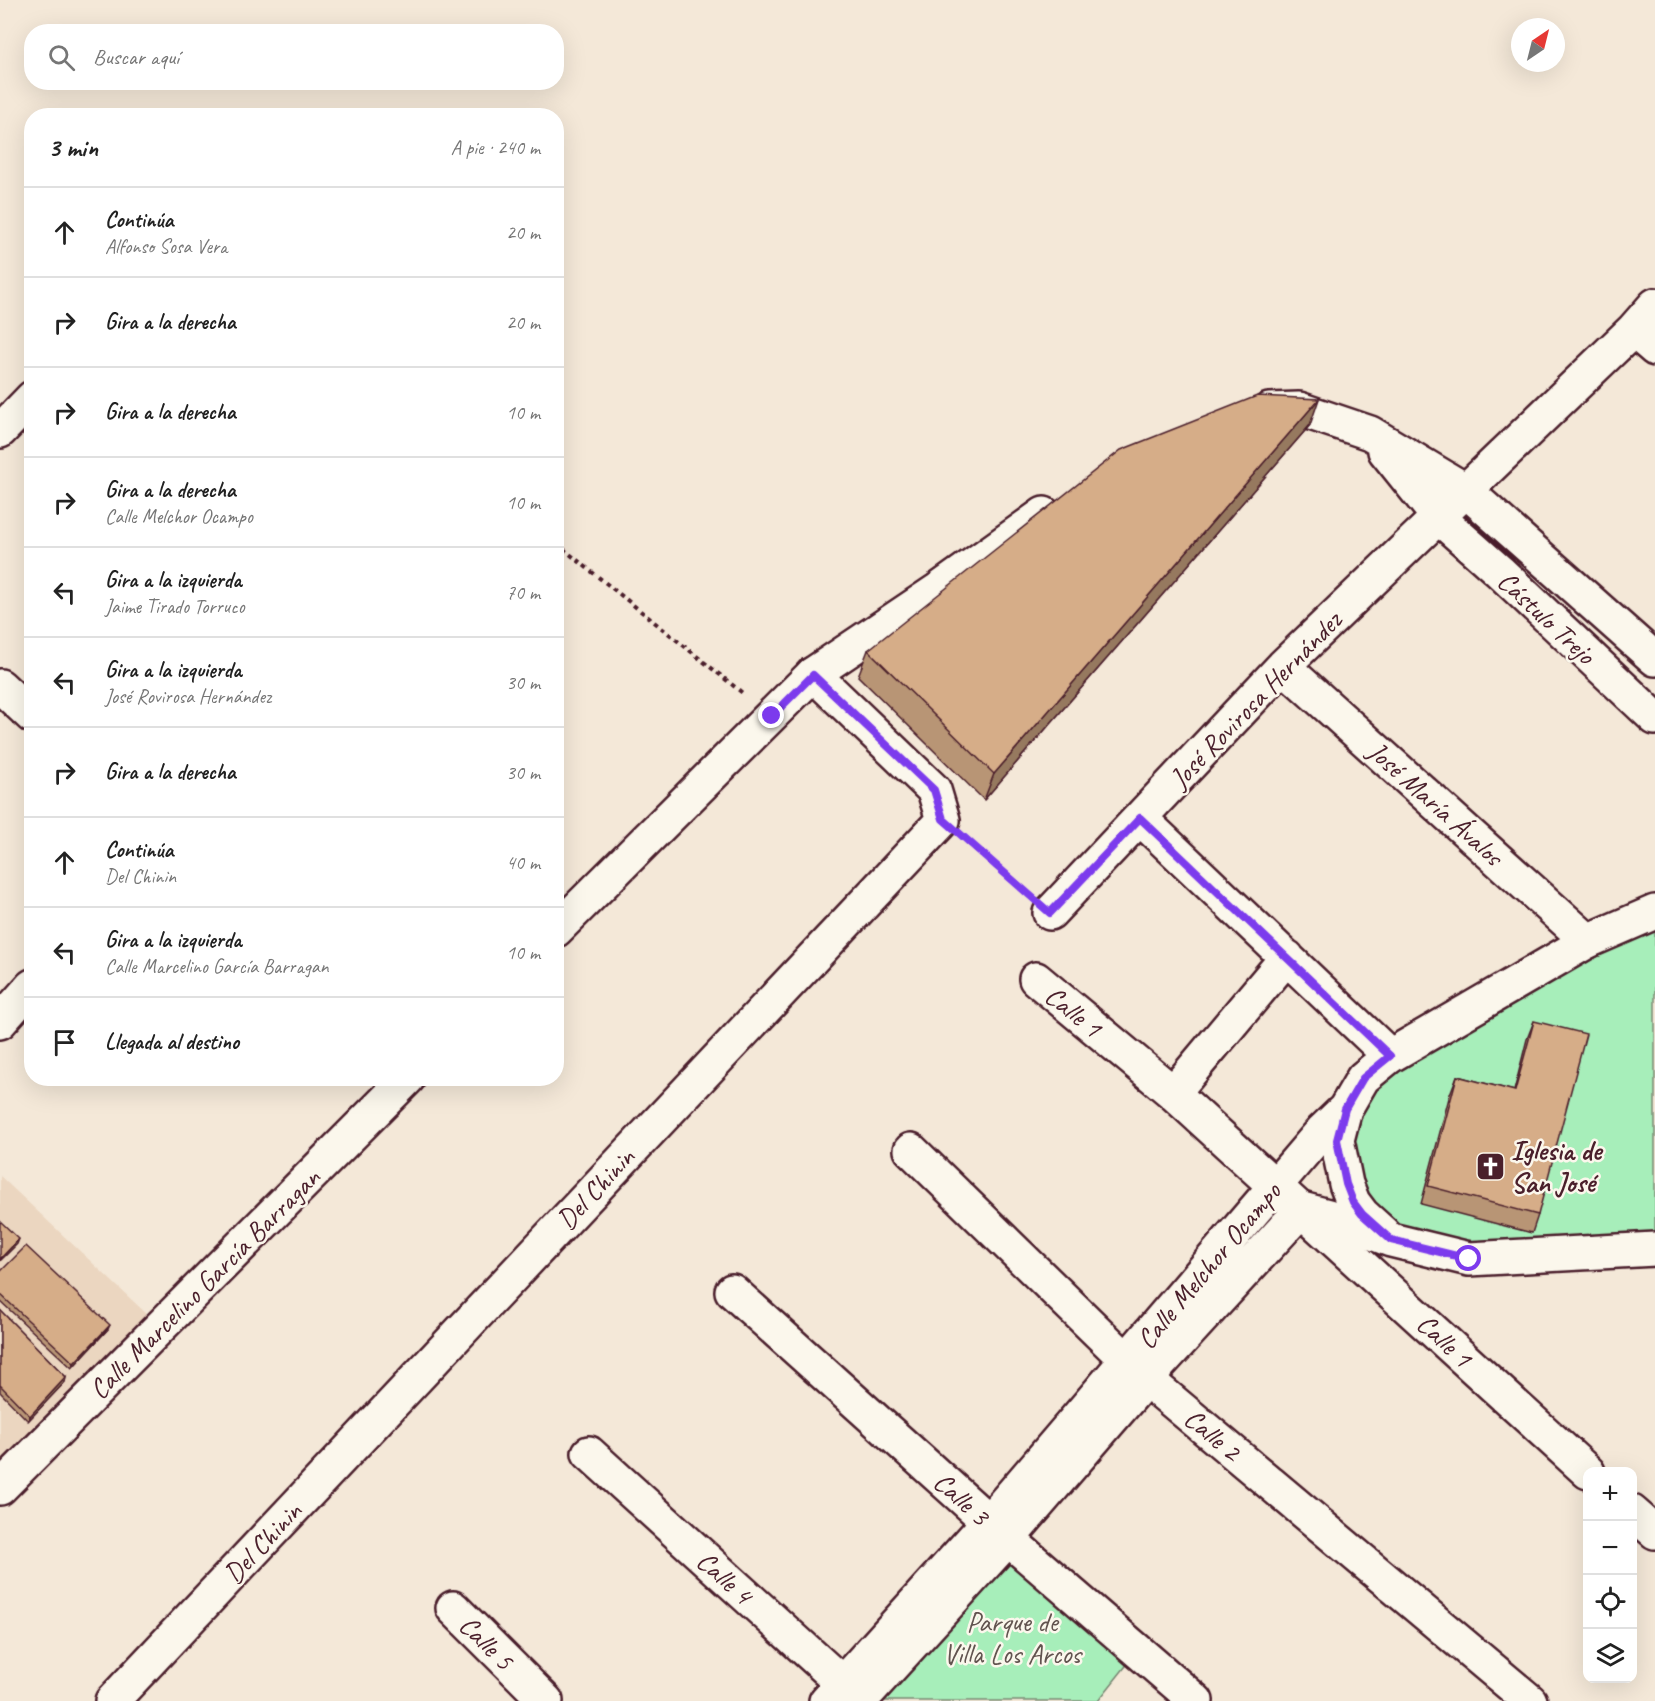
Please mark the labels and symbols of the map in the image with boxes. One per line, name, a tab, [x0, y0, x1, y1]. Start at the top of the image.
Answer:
north arrow	[1511, 18, 1565, 72]
street label: Cástulo Trejo	[1490, 563, 1605, 673]
street label: José Rovirosa Hernández	[1161, 602, 1350, 797]
route end	[758, 702, 784, 728]
street label: José María Ávalos	[1359, 732, 1512, 875]
street label: Calle 1	[1038, 978, 1110, 1046]
place label: Iglesia de San José	[1511, 1133, 1604, 1200]
street label: Del Chinin	[549, 1139, 643, 1237]
church icon: Iglesia de San José	[1474, 1150, 1506, 1182]
street label: Calle Marcelino García Barragan	[81, 1159, 328, 1406]
street label: Calle Melchor Ocampo	[1128, 1173, 1290, 1356]
route start	[1455, 1245, 1481, 1271]
street label: Calle 1	[1410, 1306, 1481, 1376]
street label: Calle 2	[1177, 1401, 1250, 1470]
street label: Calle 3	[926, 1464, 999, 1534]
street label: Del Chinin	[216, 1493, 310, 1591]
street label: Calle 4	[689, 1543, 762, 1613]
park label: Parque de Villa Los Arcos	[943, 1604, 1083, 1671]
street label: Calle 5	[452, 1608, 522, 1678]

